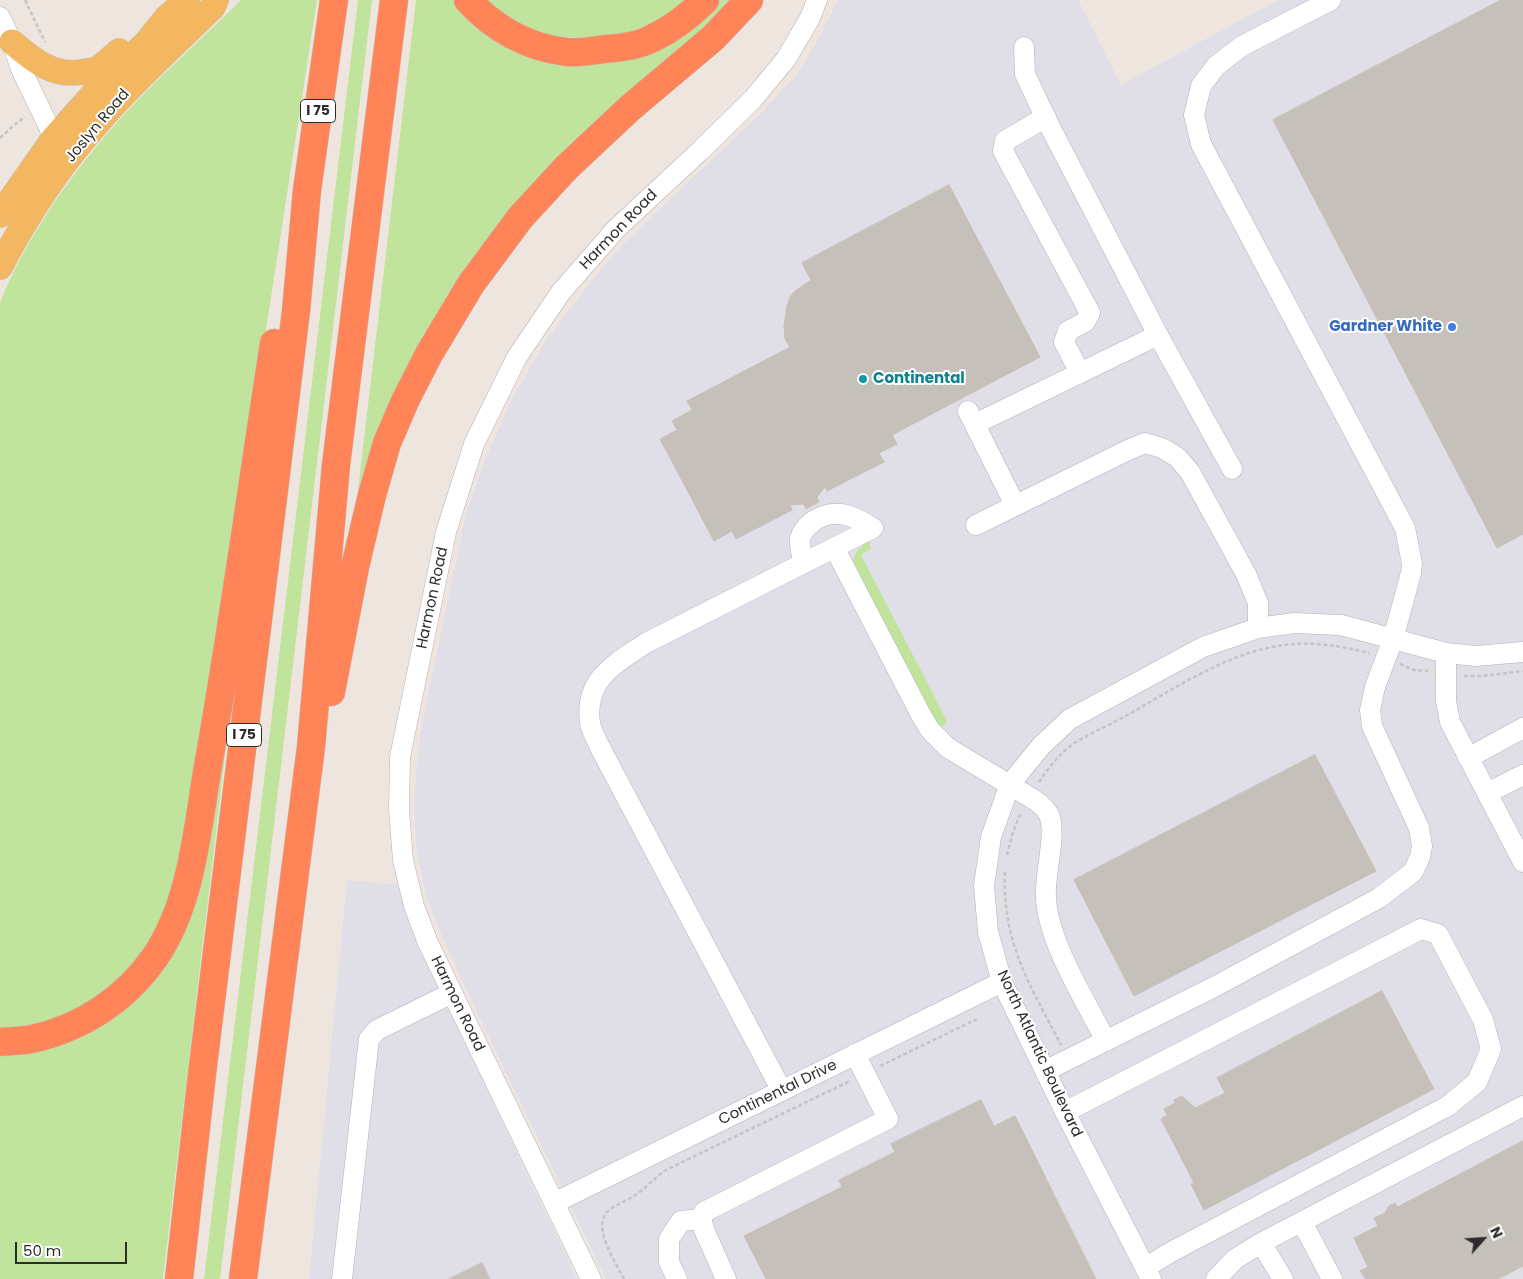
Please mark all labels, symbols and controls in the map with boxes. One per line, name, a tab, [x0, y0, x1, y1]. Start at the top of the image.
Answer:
street label: Joslyn Road	[62, 86, 134, 166]
road number: I 75	[300, 100, 336, 122]
street label: Harmon Road	[576, 186, 662, 274]
place label: Gardner White	[1329, 318, 1442, 336]
marker: Gardner White	[1446, 321, 1458, 333]
place label: Continental	[873, 370, 965, 388]
marker: Continental	[857, 373, 869, 385]
street label: Harmon Road	[413, 545, 453, 651]
road number: I 75	[226, 724, 262, 746]
street label: Harmon Road	[426, 953, 488, 1055]
street label: North Atlantic Boulevard	[992, 968, 1086, 1140]
street label: Continental Drive	[716, 1057, 840, 1129]
north arrow	[1458, 1214, 1508, 1264]
text: N	[1485, 1223, 1508, 1242]
scale bar	[18, 1232, 130, 1264]
text: 50 m	[23, 1240, 61, 1261]

